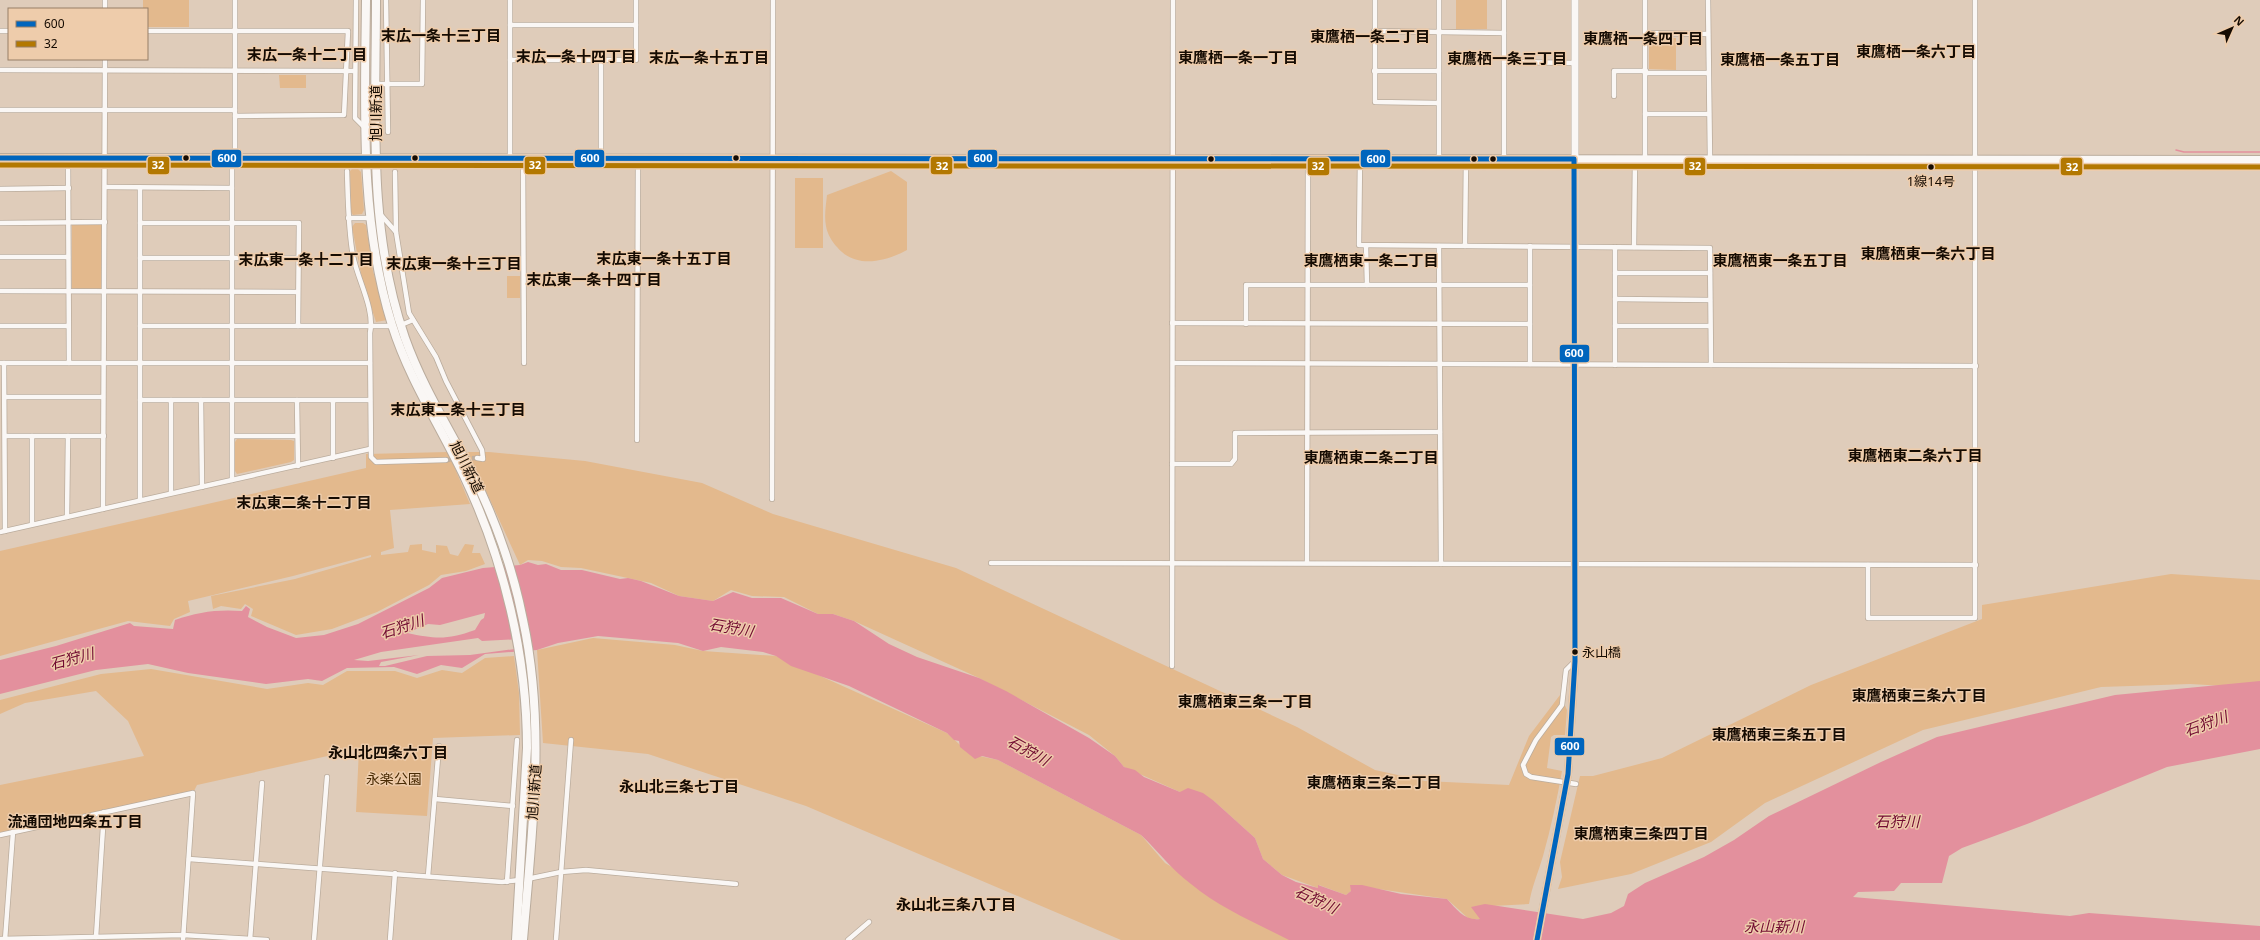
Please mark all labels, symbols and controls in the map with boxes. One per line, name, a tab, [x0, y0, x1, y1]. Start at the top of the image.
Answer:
legend	[8, 8, 148, 60]
north arrow	[2212, 8, 2252, 48]
text: N	[2231, 12, 2248, 29]
text: 600	[44, 15, 65, 32]
district label: 末広一条十三丁目	[381, 25, 501, 45]
district label: 東鷹栖一条二丁目	[1310, 26, 1430, 46]
district label: 東鷹栖一条四丁目	[1583, 28, 1703, 48]
text: 32	[44, 35, 58, 52]
district label: 東鷹栖一条六丁目	[1856, 41, 1976, 61]
district label: 末広一条十二丁目	[247, 44, 367, 64]
district label: 末広一条十四丁目	[516, 46, 636, 66]
district label: 末広一条十五丁目	[649, 47, 769, 67]
district label: 東鷹栖一条一丁目	[1178, 47, 1298, 67]
district label: 東鷹栖一条三丁目	[1447, 48, 1567, 68]
district label: 東鷹栖一条五丁目	[1720, 49, 1840, 69]
street label: 旭川新道	[366, 85, 385, 141]
line badge: 600	[211, 149, 242, 168]
line badge: 600	[574, 149, 605, 168]
line badge: 600	[967, 149, 998, 168]
line badge: 600	[1360, 149, 1391, 168]
text: 600	[218, 150, 236, 165]
text: 600	[581, 150, 599, 165]
text: 600	[974, 150, 992, 165]
text: 600	[1367, 151, 1385, 166]
unlabelled marker	[181, 153, 191, 163]
unlabelled marker	[410, 153, 420, 163]
unlabelled marker	[731, 153, 741, 163]
unlabelled marker	[1206, 154, 1216, 164]
unlabelled marker	[1469, 154, 1479, 164]
unlabelled marker	[1488, 154, 1498, 164]
line badge: 32	[147, 156, 170, 175]
line badge: 32	[524, 156, 546, 175]
line badge: 32	[930, 156, 953, 175]
text: 32	[152, 157, 164, 172]
text: 32	[529, 157, 541, 172]
line badge: 32	[1307, 157, 1330, 176]
line badge: 32	[1684, 157, 1706, 176]
line badge: 32	[2060, 157, 2083, 176]
text: 32	[936, 158, 948, 173]
text: 32	[1312, 158, 1324, 173]
text: 32	[1689, 158, 1701, 173]
text: 32	[2066, 159, 2078, 174]
marker: 1線14号	[1926, 162, 1936, 172]
place label: 1線14号	[1907, 172, 1955, 190]
district label: 東鷹栖東一条六丁目	[1860, 243, 1996, 263]
district label: 末広東一条十五丁目	[596, 248, 732, 268]
district label: 末広東一条十二丁目	[238, 249, 374, 269]
district label: 東鷹栖東一条二丁目	[1303, 250, 1439, 270]
district label: 東鷹栖東一条五丁目	[1712, 250, 1848, 270]
district label: 末広東一条十三丁目	[386, 253, 522, 273]
district label: 末広東一条十四丁目	[526, 269, 662, 289]
line badge: 600	[1559, 344, 1590, 363]
text: 600	[1565, 345, 1583, 360]
district label: 末広東二条十三丁目	[390, 399, 526, 419]
street label: 旭川新道	[446, 438, 489, 496]
district label: 東鷹栖東二条六丁目	[1847, 445, 1983, 465]
district label: 東鷹栖東二条二丁目	[1303, 447, 1439, 467]
district label: 末広東二条十二丁目	[236, 492, 372, 512]
water label: 石狩川	[377, 609, 428, 643]
water label: 石狩川	[707, 613, 757, 641]
water label: 石狩川	[47, 642, 98, 674]
place label: 永山橋	[1582, 643, 1621, 661]
marker: 永山橋	[1570, 647, 1580, 657]
district label: 東鷹栖東三条六丁目	[1851, 685, 1987, 705]
district label: 東鷹栖東三条一丁目	[1177, 691, 1313, 711]
water label: 石狩川	[2181, 705, 2232, 740]
district label: 東鷹栖東三条五丁目	[1711, 724, 1847, 744]
water label: 石狩川	[1004, 730, 1055, 771]
line badge: 600	[1554, 737, 1585, 756]
text: 600	[1561, 738, 1579, 753]
district label: 永山北四条六丁目	[328, 742, 448, 762]
street label: 旭川新道	[522, 763, 545, 821]
park label: 永楽公園	[366, 769, 422, 788]
district label: 東鷹栖東三条二丁目	[1306, 772, 1442, 792]
district label: 永山北三条七丁目	[619, 776, 739, 796]
district label: 流通団地四条五丁目	[7, 811, 143, 831]
water label: 石狩川	[1874, 811, 1921, 831]
district label: 東鷹栖東三条四丁目	[1573, 823, 1709, 843]
water label: 石狩川	[1292, 881, 1343, 919]
district label: 永山北三条八丁目	[896, 894, 1016, 914]
water label: 永山新川	[1744, 916, 1806, 936]

